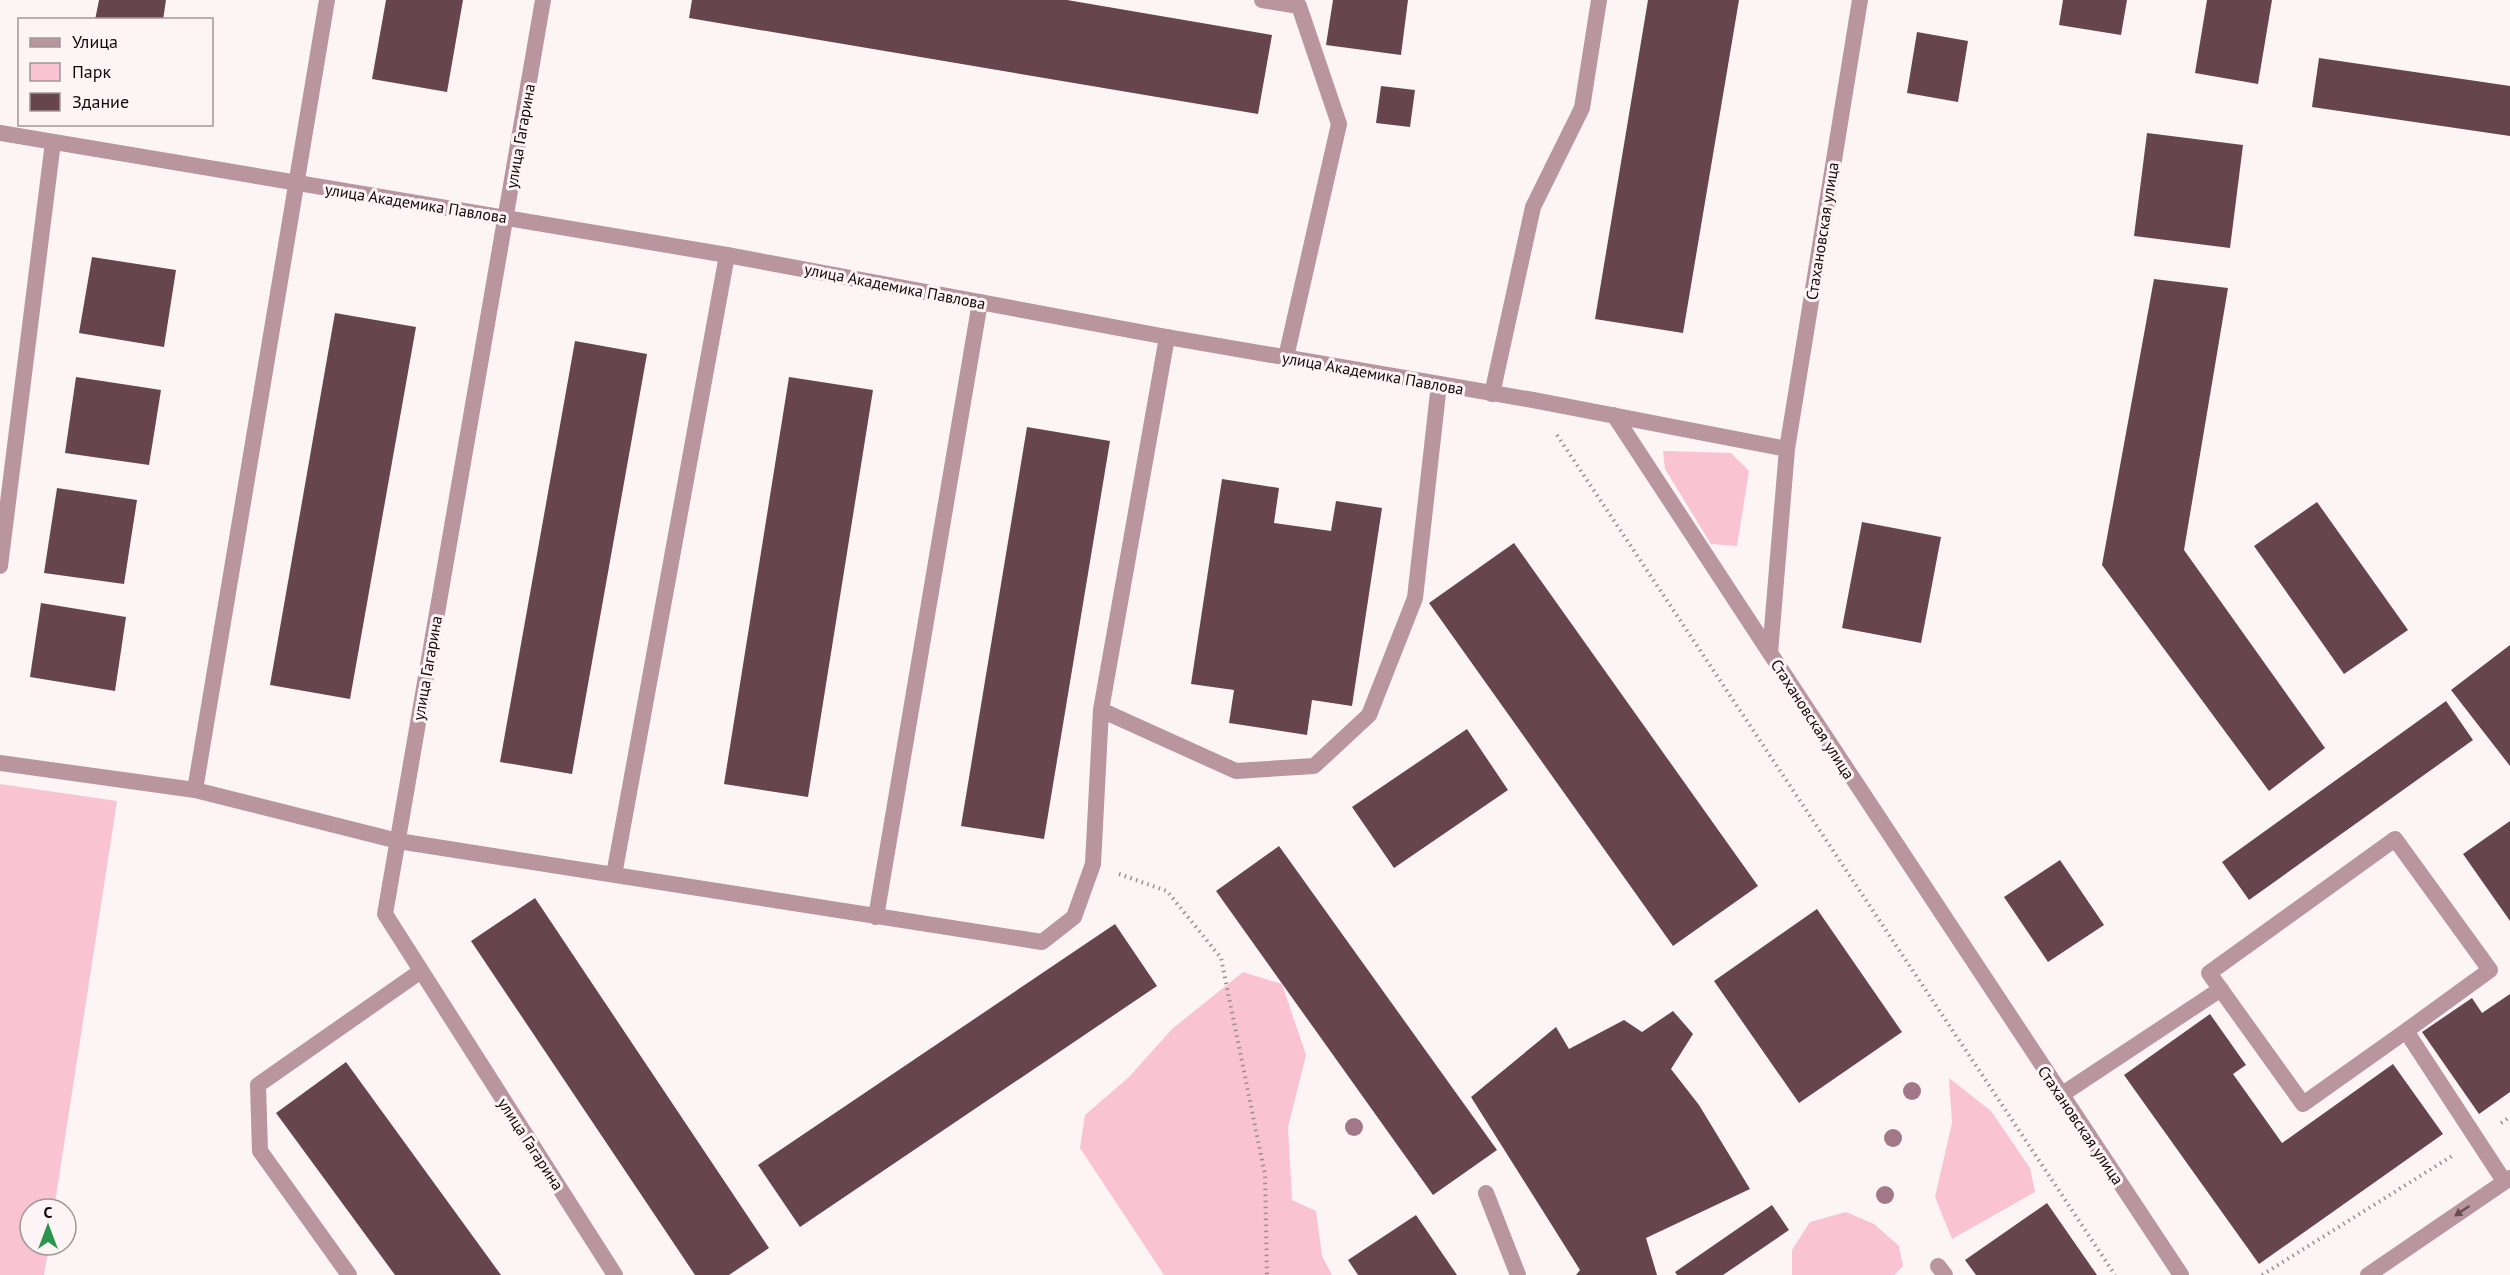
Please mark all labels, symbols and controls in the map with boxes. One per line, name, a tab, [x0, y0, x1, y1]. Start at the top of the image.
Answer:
legend	[18, 18, 213, 126]
text: Улица	[72, 30, 118, 53]
text: Парк	[72, 60, 112, 83]
street label: улица Гагарина	[501, 82, 539, 190]
text: Здание	[72, 90, 129, 113]
street label: Стахановская улица	[1801, 161, 1843, 301]
street label: улица Академика Павлова	[323, 179, 509, 227]
street label: улица Академика Павлова	[803, 259, 987, 313]
street label: улица Академика Павлова	[1281, 347, 1465, 399]
street label: улица Гагарина	[408, 614, 446, 722]
street label: Стахановская улица	[1767, 655, 1859, 783]
street label: Стахановская улица	[2034, 1062, 2128, 1188]
street label: улица Гагарина	[494, 1094, 568, 1194]
north arrow	[18, 1197, 78, 1257]
text: С	[44, 1202, 53, 1222]
one-way arrow	[2454, 1205, 2470, 1217]

